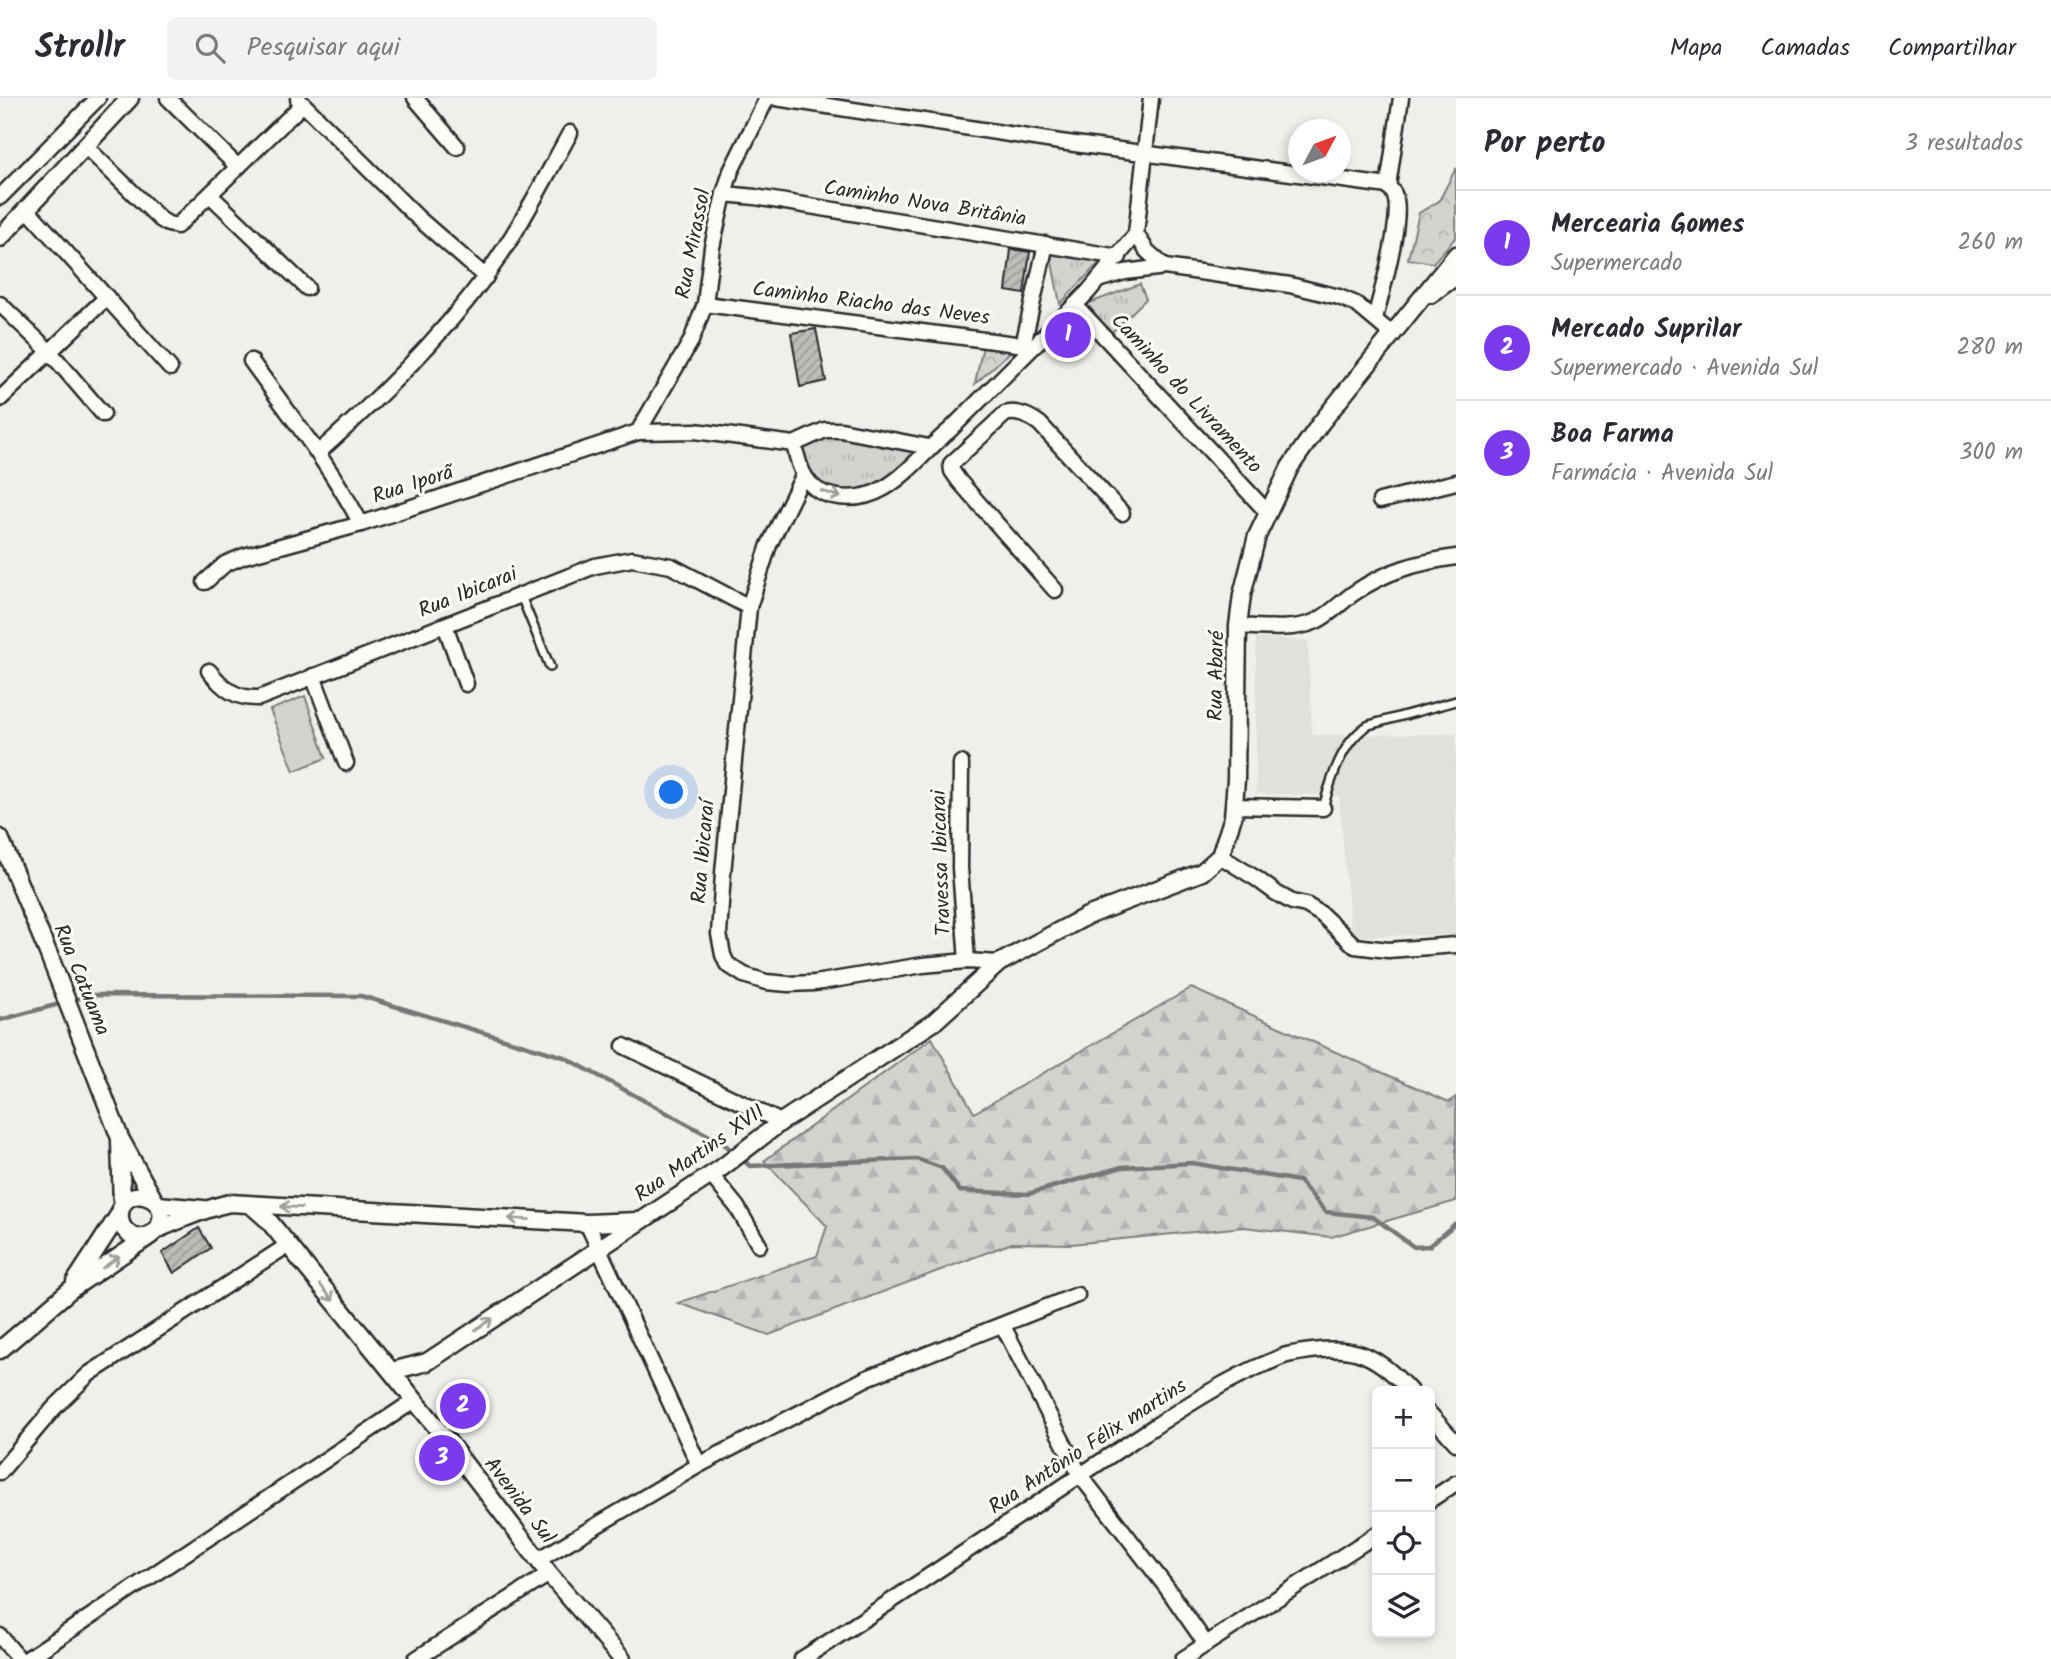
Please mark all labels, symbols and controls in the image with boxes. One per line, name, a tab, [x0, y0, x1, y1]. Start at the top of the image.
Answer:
search box	[167, 17, 657, 80]
text: Strollr	[35, 22, 125, 75]
text: Pesquisar aqui	[247, 27, 400, 69]
icon: search	[191, 29, 229, 67]
text: Mapa	[1670, 29, 1723, 68]
text: Camadas	[1761, 29, 1850, 68]
text: Compartilhar	[1888, 29, 2016, 68]
north arrow	[1288, 119, 1351, 182]
text: Por perto	[1484, 120, 1605, 168]
text: 3 resultados	[1905, 126, 2023, 162]
street label: Caminho Nova Britânia	[821, 172, 1029, 236]
street label: Rua Mirassol	[667, 186, 721, 302]
text: Mercearia Gomes	[1551, 204, 1744, 246]
text: 1	[1504, 225, 1510, 261]
text: 260 m	[1958, 225, 2023, 261]
text: Supermercado	[1551, 246, 1682, 282]
street label: Caminho Riacho das Neves	[750, 273, 992, 335]
street label: Caminho do Livramento	[1102, 306, 1270, 482]
pin: 1	[1045, 309, 1091, 361]
text: Mercado Suprilar	[1551, 309, 1741, 351]
text: 2	[1500, 330, 1514, 366]
text: 280 m	[1957, 330, 2023, 366]
text: Supermercado · Avenida Sul	[1551, 351, 1819, 387]
text: Boa Farma	[1551, 414, 1674, 456]
text: 3	[1501, 435, 1513, 471]
text: 300 m	[1959, 435, 2023, 471]
street label: Rua Iporã	[368, 456, 460, 514]
text: Farmácia · Avenida Sul	[1551, 456, 1773, 492]
one-way arrow	[820, 489, 842, 502]
street label: Rua Ibicarai	[414, 558, 523, 628]
street label: Rua Abaré	[1200, 630, 1234, 721]
your location	[654, 775, 688, 809]
street label: Travessa Ibicarai	[923, 788, 961, 937]
street label: Rua Ibicaraí	[683, 796, 725, 905]
street label: Rua Catuama	[44, 919, 118, 1041]
street label: Rua Martins XVII	[628, 1097, 772, 1211]
one-way arrow	[281, 1200, 303, 1213]
one-way arrow	[507, 1213, 530, 1226]
one-way arrow	[101, 1255, 120, 1269]
one-way arrow	[320, 1284, 335, 1302]
one-way arrow	[473, 1317, 493, 1331]
street label: Rua Antônio Félix martins	[982, 1370, 1194, 1524]
pin: 2	[440, 1380, 486, 1432]
map controls	[1372, 1386, 1435, 1638]
button: +	[1372, 1386, 1435, 1449]
pin: 3	[419, 1432, 465, 1484]
button: −	[1372, 1449, 1435, 1512]
street label: Avenida Sul	[475, 1450, 563, 1552]
button: locate	[1372, 1512, 1435, 1575]
button: layers	[1372, 1575, 1435, 1638]

